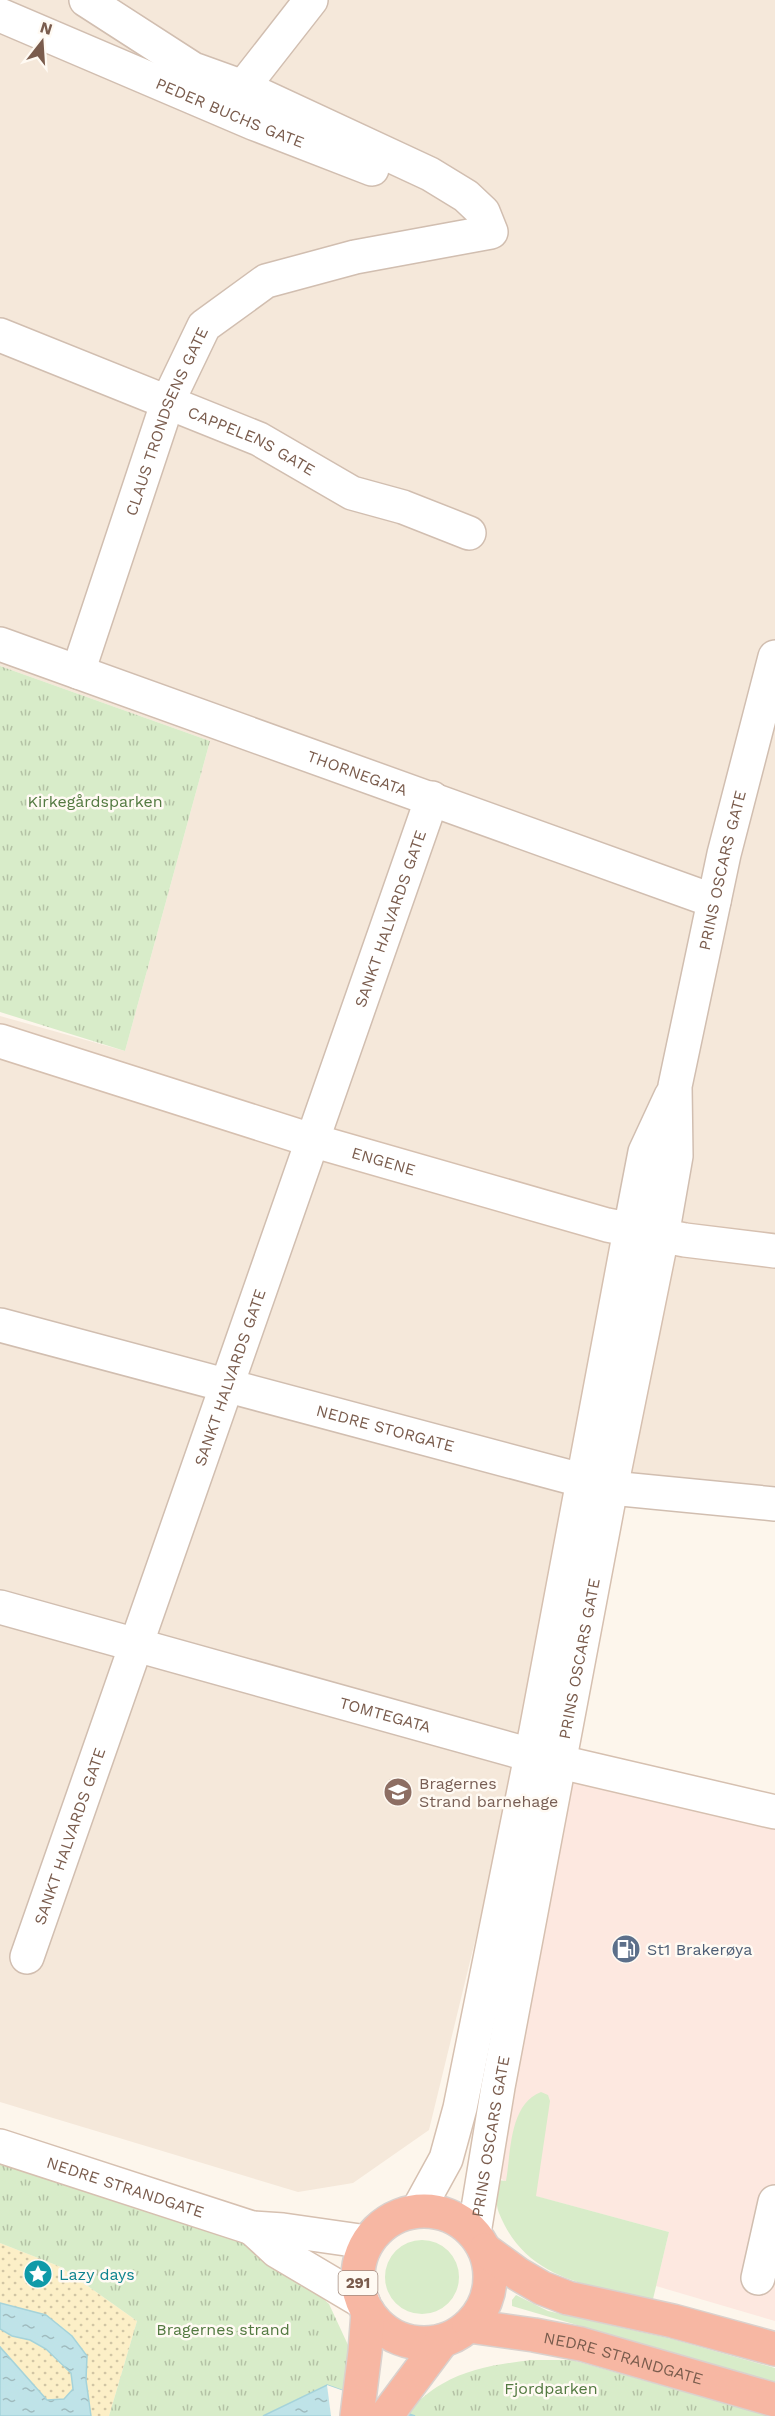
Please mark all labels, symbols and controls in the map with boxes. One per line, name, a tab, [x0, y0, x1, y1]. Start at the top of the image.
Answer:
north arrow	[12, 12, 72, 72]
text: N	[38, 17, 55, 39]
street label: PEDER BUCHS GATE	[153, 74, 307, 152]
street label: CLAUS TRONDSENS GATE	[122, 324, 212, 518]
street label: CAPPELENS GATE	[185, 402, 318, 480]
street label: THORNEGATA	[305, 746, 411, 800]
street label: PRINS OSCARS GATE	[695, 788, 750, 952]
park label: Kirkegårdsparken	[27, 792, 163, 811]
street label: SANKT HALVARDS GATE	[351, 828, 430, 1010]
street label: ENGENE	[349, 1143, 418, 1180]
street label: SANKT HALVARDS GATE	[190, 1286, 270, 1469]
street label: NEDRE STORGATE	[314, 1401, 456, 1456]
street label: PRINS OSCARS GATE	[555, 1577, 604, 1741]
street label: TOMTEGATA	[337, 1693, 433, 1737]
street label: SANKT HALVARDS GATE	[30, 1745, 109, 1927]
place label: Bragernes Strand barnehage	[419, 1774, 558, 1811]
school or university icon: Bragernes Strand barnehage	[382, 1776, 414, 1808]
fuel station icon: St1 Brakerøya	[610, 1933, 642, 1965]
place label: St1 Brakerøya	[647, 1940, 752, 1959]
street label: PRINS OSCARS GATE	[468, 2054, 514, 2219]
street label: NEDRE STRANDGATE	[44, 2153, 206, 2222]
place icon: Lazy days	[22, 2258, 54, 2290]
place label: Lazy days	[59, 2265, 135, 2284]
road number: 291	[338, 2271, 378, 2295]
park label: Bragernes strand	[156, 2320, 290, 2339]
street label: NEDRE STRANDGATE	[542, 2328, 705, 2389]
park label: Fjordparken	[504, 2379, 598, 2398]

